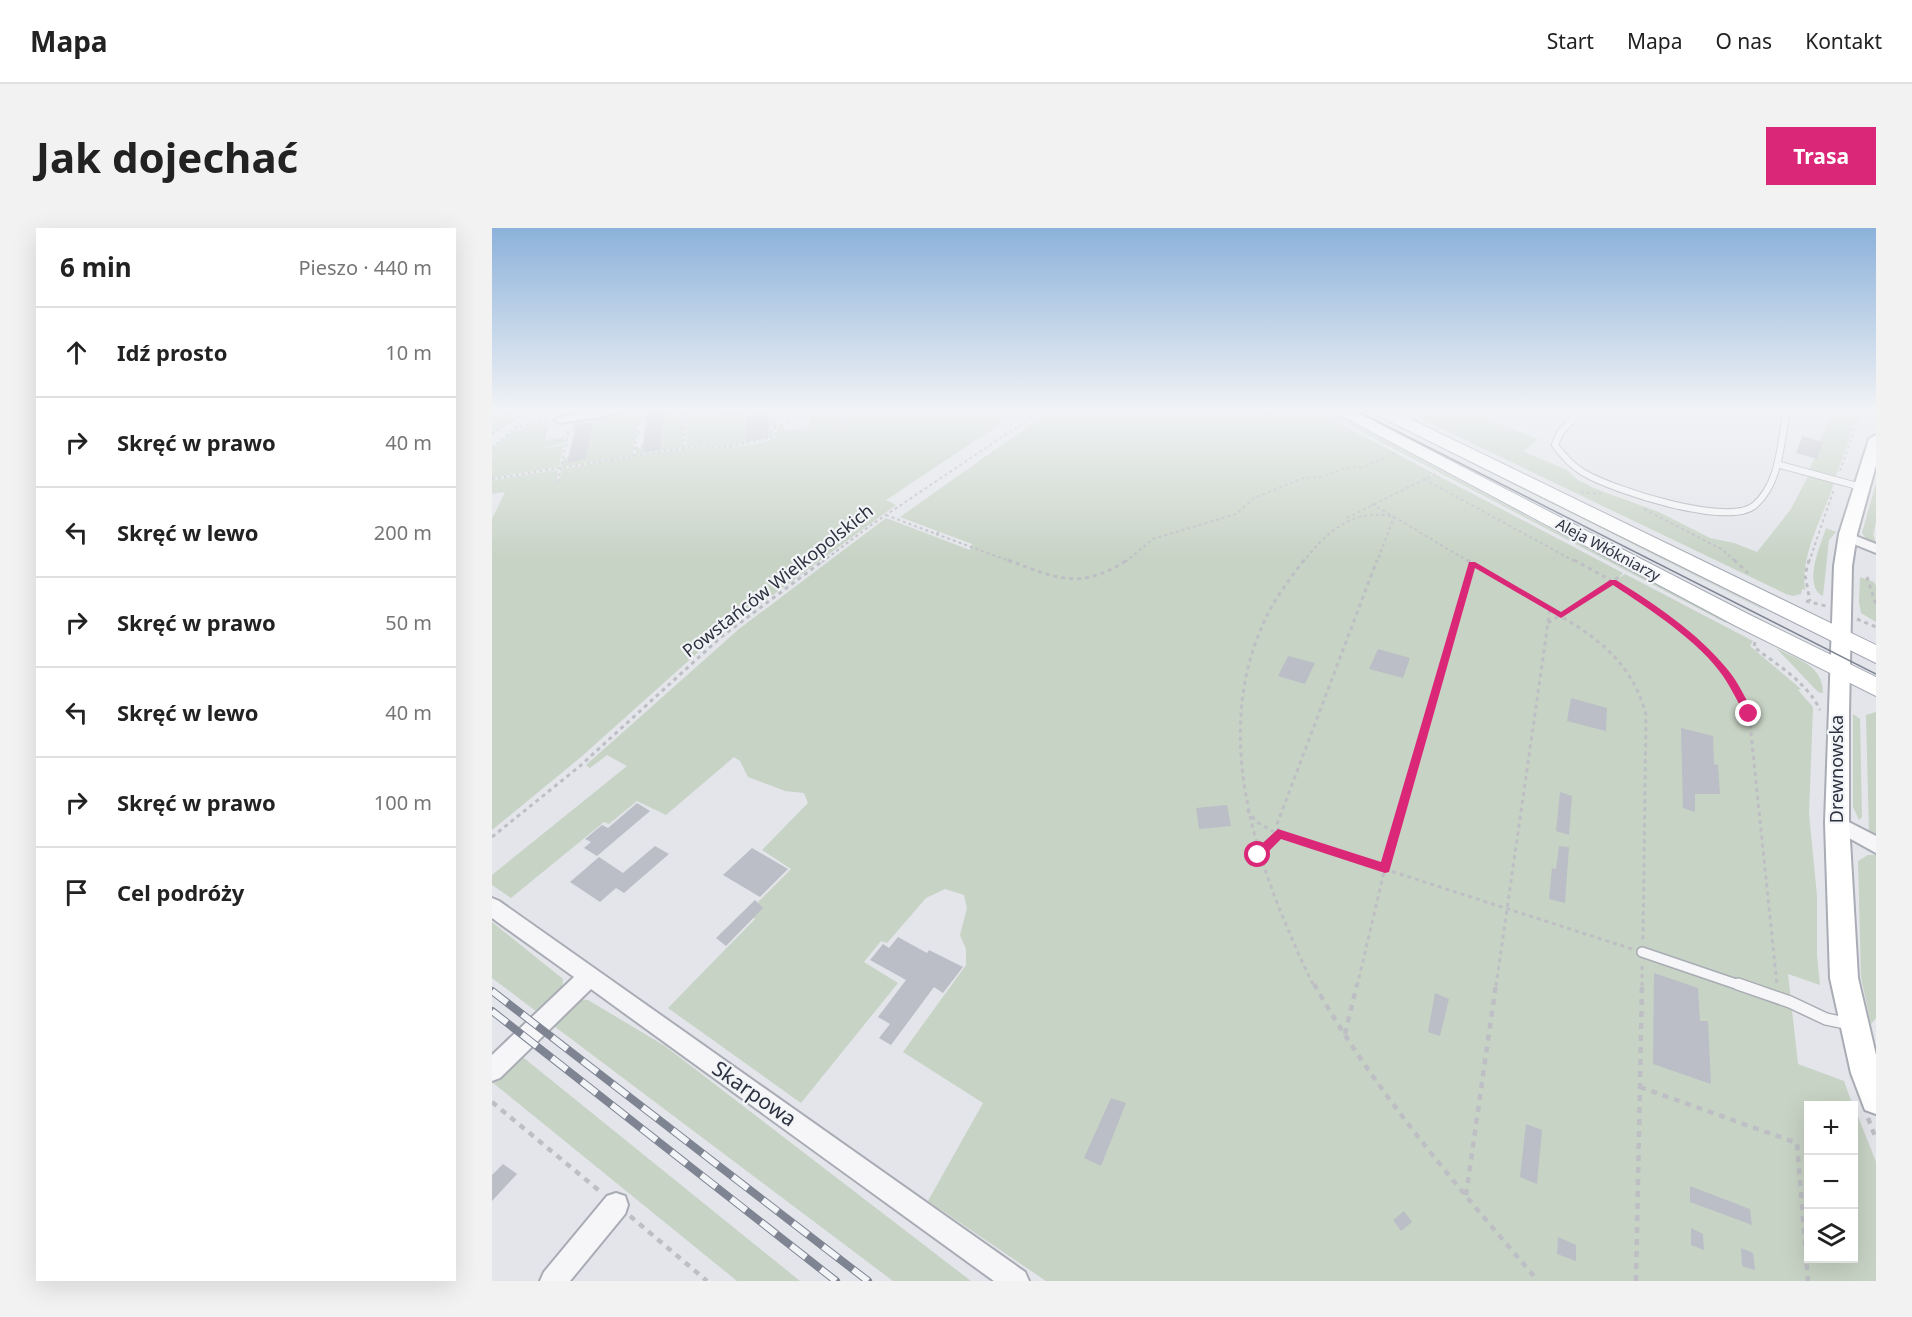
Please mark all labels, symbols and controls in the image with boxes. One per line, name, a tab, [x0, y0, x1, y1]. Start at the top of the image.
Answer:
text: Mapa	[30, 22, 108, 60]
text: Start	[1547, 27, 1594, 55]
text: Mapa	[1627, 27, 1682, 55]
text: O nas	[1715, 27, 1772, 55]
text: Kontakt	[1805, 27, 1882, 55]
button: Trasa	[1766, 127, 1876, 185]
text: Jak dojechać	[36, 128, 298, 185]
text: 6 min	[60, 249, 132, 285]
text: Pieszo · 440 m	[298, 254, 432, 281]
icon: ahead	[60, 336, 93, 369]
text: Idź prosto	[117, 337, 227, 367]
text: 10 m	[385, 339, 432, 366]
icon: right	[60, 426, 93, 459]
text: Skręć w prawo	[117, 427, 276, 457]
text: 40 m	[385, 429, 432, 456]
street label: Powstańców Wielkopolskich	[677, 498, 878, 662]
street label: Aleja Włókniarzy	[1553, 513, 1664, 585]
icon: left	[60, 516, 93, 549]
text: Skręć w lewo	[117, 517, 259, 547]
text: 200 m	[374, 519, 432, 546]
icon: right	[60, 606, 93, 639]
text: Skręć w prawo	[117, 607, 276, 637]
text: 50 m	[385, 609, 432, 636]
icon: left	[60, 696, 93, 729]
text: Skręć w lewo	[117, 697, 259, 727]
text: 40 m	[385, 699, 432, 726]
route end	[1735, 700, 1761, 726]
street label: Drewnowska	[1824, 715, 1848, 823]
icon: right	[60, 786, 93, 819]
text: Skręć w prawo	[117, 787, 276, 817]
text: 100 m	[374, 789, 432, 816]
route start	[1244, 841, 1270, 867]
icon: arrive	[60, 876, 93, 909]
text: Cel podróży	[117, 877, 244, 907]
street label: Skarpowa	[707, 1054, 802, 1132]
map controls	[1804, 1101, 1858, 1263]
button: +	[1804, 1101, 1858, 1155]
button: −	[1804, 1155, 1858, 1209]
button: layers	[1804, 1209, 1858, 1263]

